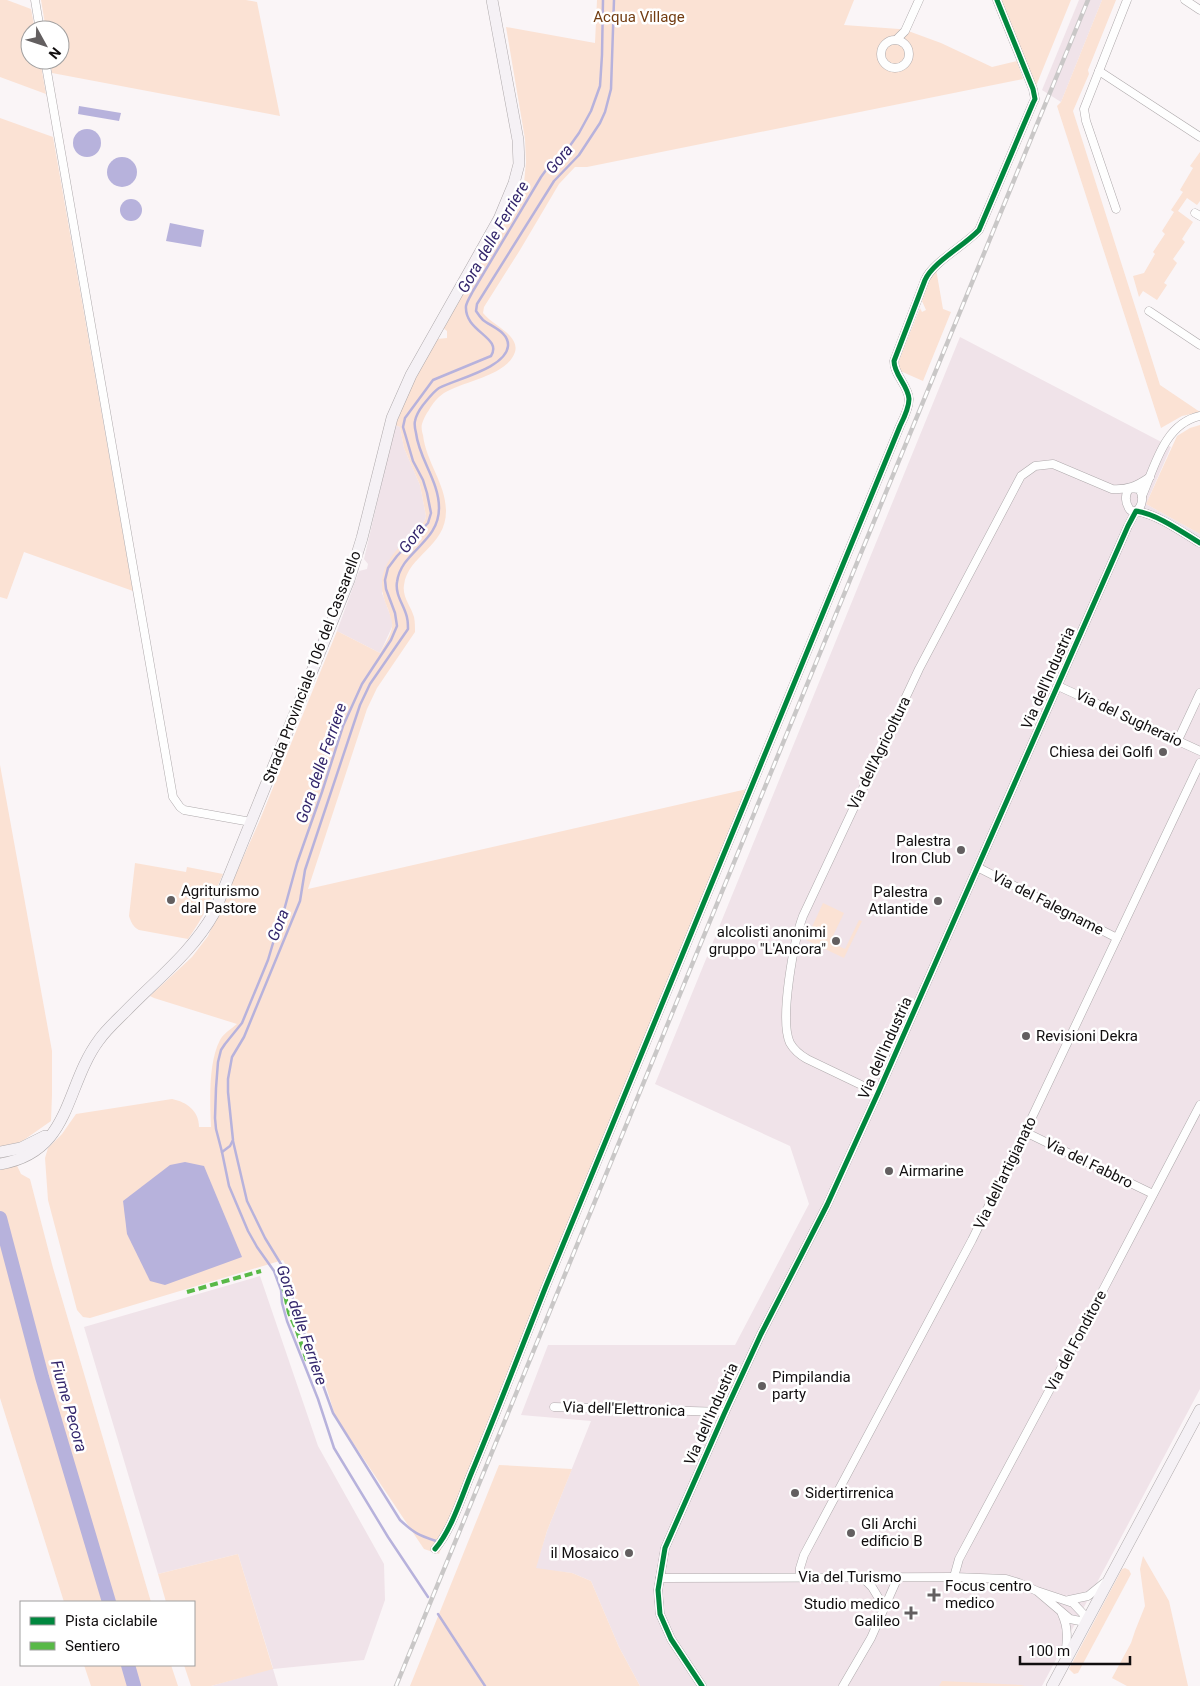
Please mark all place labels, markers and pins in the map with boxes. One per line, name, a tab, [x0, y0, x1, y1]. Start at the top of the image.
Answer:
place label: Chiesa dei Golfi	[1049, 743, 1153, 761]
marker: Chiesa dei Golfi	[1157, 746, 1169, 758]
place label: Palestra Iron Club	[891, 832, 951, 867]
marker: Palestra Iron Club	[955, 844, 967, 856]
place label: Agriturismo dal Pastore	[181, 882, 259, 917]
place label: Palestra Atlantide	[868, 883, 928, 918]
marker: Agriturismo dal Pastore	[165, 894, 177, 906]
marker: Palestra Atlantide	[932, 895, 944, 907]
place label: alcolisti anonimi gruppo "L'Ancora"	[709, 923, 826, 958]
marker: alcolisti anonimi gruppo "L'Ancora"	[830, 935, 842, 947]
place label: Revisioni Dekra	[1036, 1027, 1138, 1045]
marker: Revisioni Dekra	[1020, 1030, 1032, 1042]
place label: Airmarine	[899, 1162, 964, 1180]
marker: Airmarine	[883, 1165, 895, 1177]
place label: Pimpilandia party	[772, 1368, 851, 1403]
marker: Pimpilandia party	[756, 1380, 768, 1392]
place label: Sidertirrenica	[805, 1484, 894, 1502]
marker: Sidertirrenica	[789, 1487, 801, 1499]
place label: Gli Archi edificio B	[861, 1515, 923, 1550]
marker: Gli Archi edificio B	[845, 1527, 857, 1539]
place label: il Mosaico	[550, 1544, 619, 1562]
marker: il Mosaico	[623, 1547, 635, 1559]
place label: Focus centro medico	[945, 1577, 1032, 1612]
marker: Focus centro medico	[927, 1588, 941, 1602]
place label: Studio medico Galileo	[804, 1595, 900, 1630]
marker: Studio medico Galileo	[904, 1606, 918, 1620]

